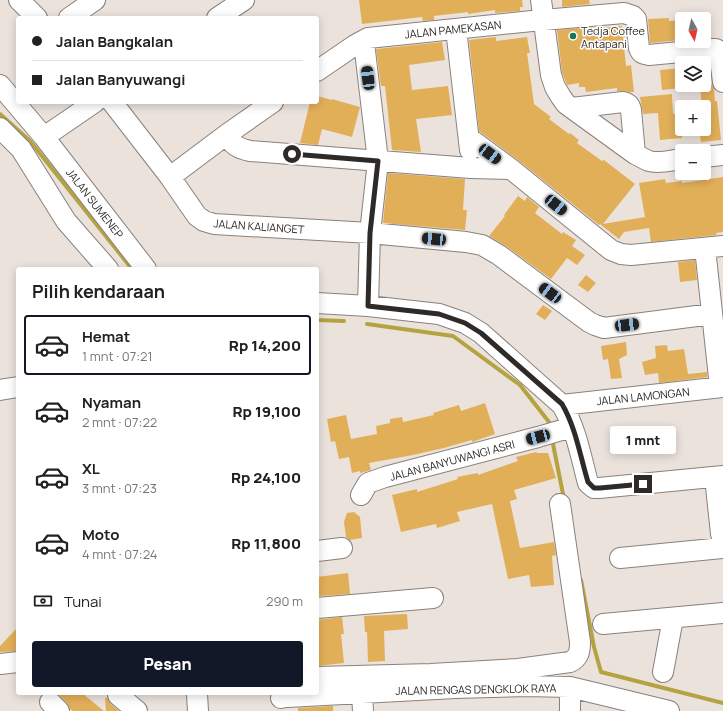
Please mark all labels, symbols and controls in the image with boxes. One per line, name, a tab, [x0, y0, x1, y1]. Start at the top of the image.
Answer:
north arrow	[675, 12, 711, 48]
map controls	[675, 12, 711, 180]
street label: JALAN PAMEKASAN	[404, 16, 502, 42]
place label: Tedja Coffee Antapani	[581, 23, 646, 51]
text: Jalan Bangkalan	[56, 31, 173, 52]
marker: Tedja Coffee Antapani	[568, 31, 578, 41]
button: layers	[675, 56, 711, 92]
car	[361, 65, 375, 91]
text: Jalan Banyuwangi	[56, 69, 185, 90]
button: +	[675, 100, 711, 136]
car	[477, 142, 503, 166]
button: −	[675, 144, 711, 180]
route start	[283, 145, 301, 163]
street label: JALAN SUMENEP	[63, 165, 127, 241]
car	[543, 193, 569, 217]
street label: JALAN KALIANGET	[213, 215, 305, 237]
car	[422, 232, 446, 246]
text: Pilih kendaraan	[32, 279, 165, 303]
car	[537, 281, 563, 305]
car	[614, 318, 640, 332]
text: Hemat	[82, 326, 130, 347]
icon: car	[34, 327, 70, 363]
text: Rp 14,200	[229, 335, 301, 356]
text: 1 mnt · 07:21	[82, 347, 153, 365]
street label: JALAN LAMONGAN	[596, 384, 690, 408]
text: Nyaman	[82, 392, 141, 413]
icon: car	[34, 393, 70, 429]
text: Rp 19,100	[232, 401, 301, 422]
text: 2 mnt · 07:22	[82, 413, 157, 431]
callout: 1 mnt	[610, 426, 676, 454]
car	[525, 428, 551, 446]
text: 1 mnt	[626, 431, 660, 449]
street label: JALAN BANYUWANGI ASRI	[388, 436, 516, 484]
text: XL	[82, 458, 100, 479]
icon: car	[34, 459, 70, 495]
text: Rp 24,100	[231, 467, 301, 488]
route end	[634, 475, 652, 493]
text: 3 mnt · 07:23	[82, 479, 157, 497]
text: Moto	[82, 524, 119, 545]
icon: car	[34, 525, 70, 561]
text: Rp 11,800	[231, 533, 301, 554]
text: 4 mnt · 07:24	[82, 545, 158, 563]
icon: cash	[32, 590, 54, 612]
text: Tunai	[64, 591, 102, 612]
text: 290 m	[266, 592, 303, 610]
button: Pesan	[32, 641, 303, 687]
street label: JALAN RENGAS DENGKLOK RAYA	[395, 680, 557, 698]

